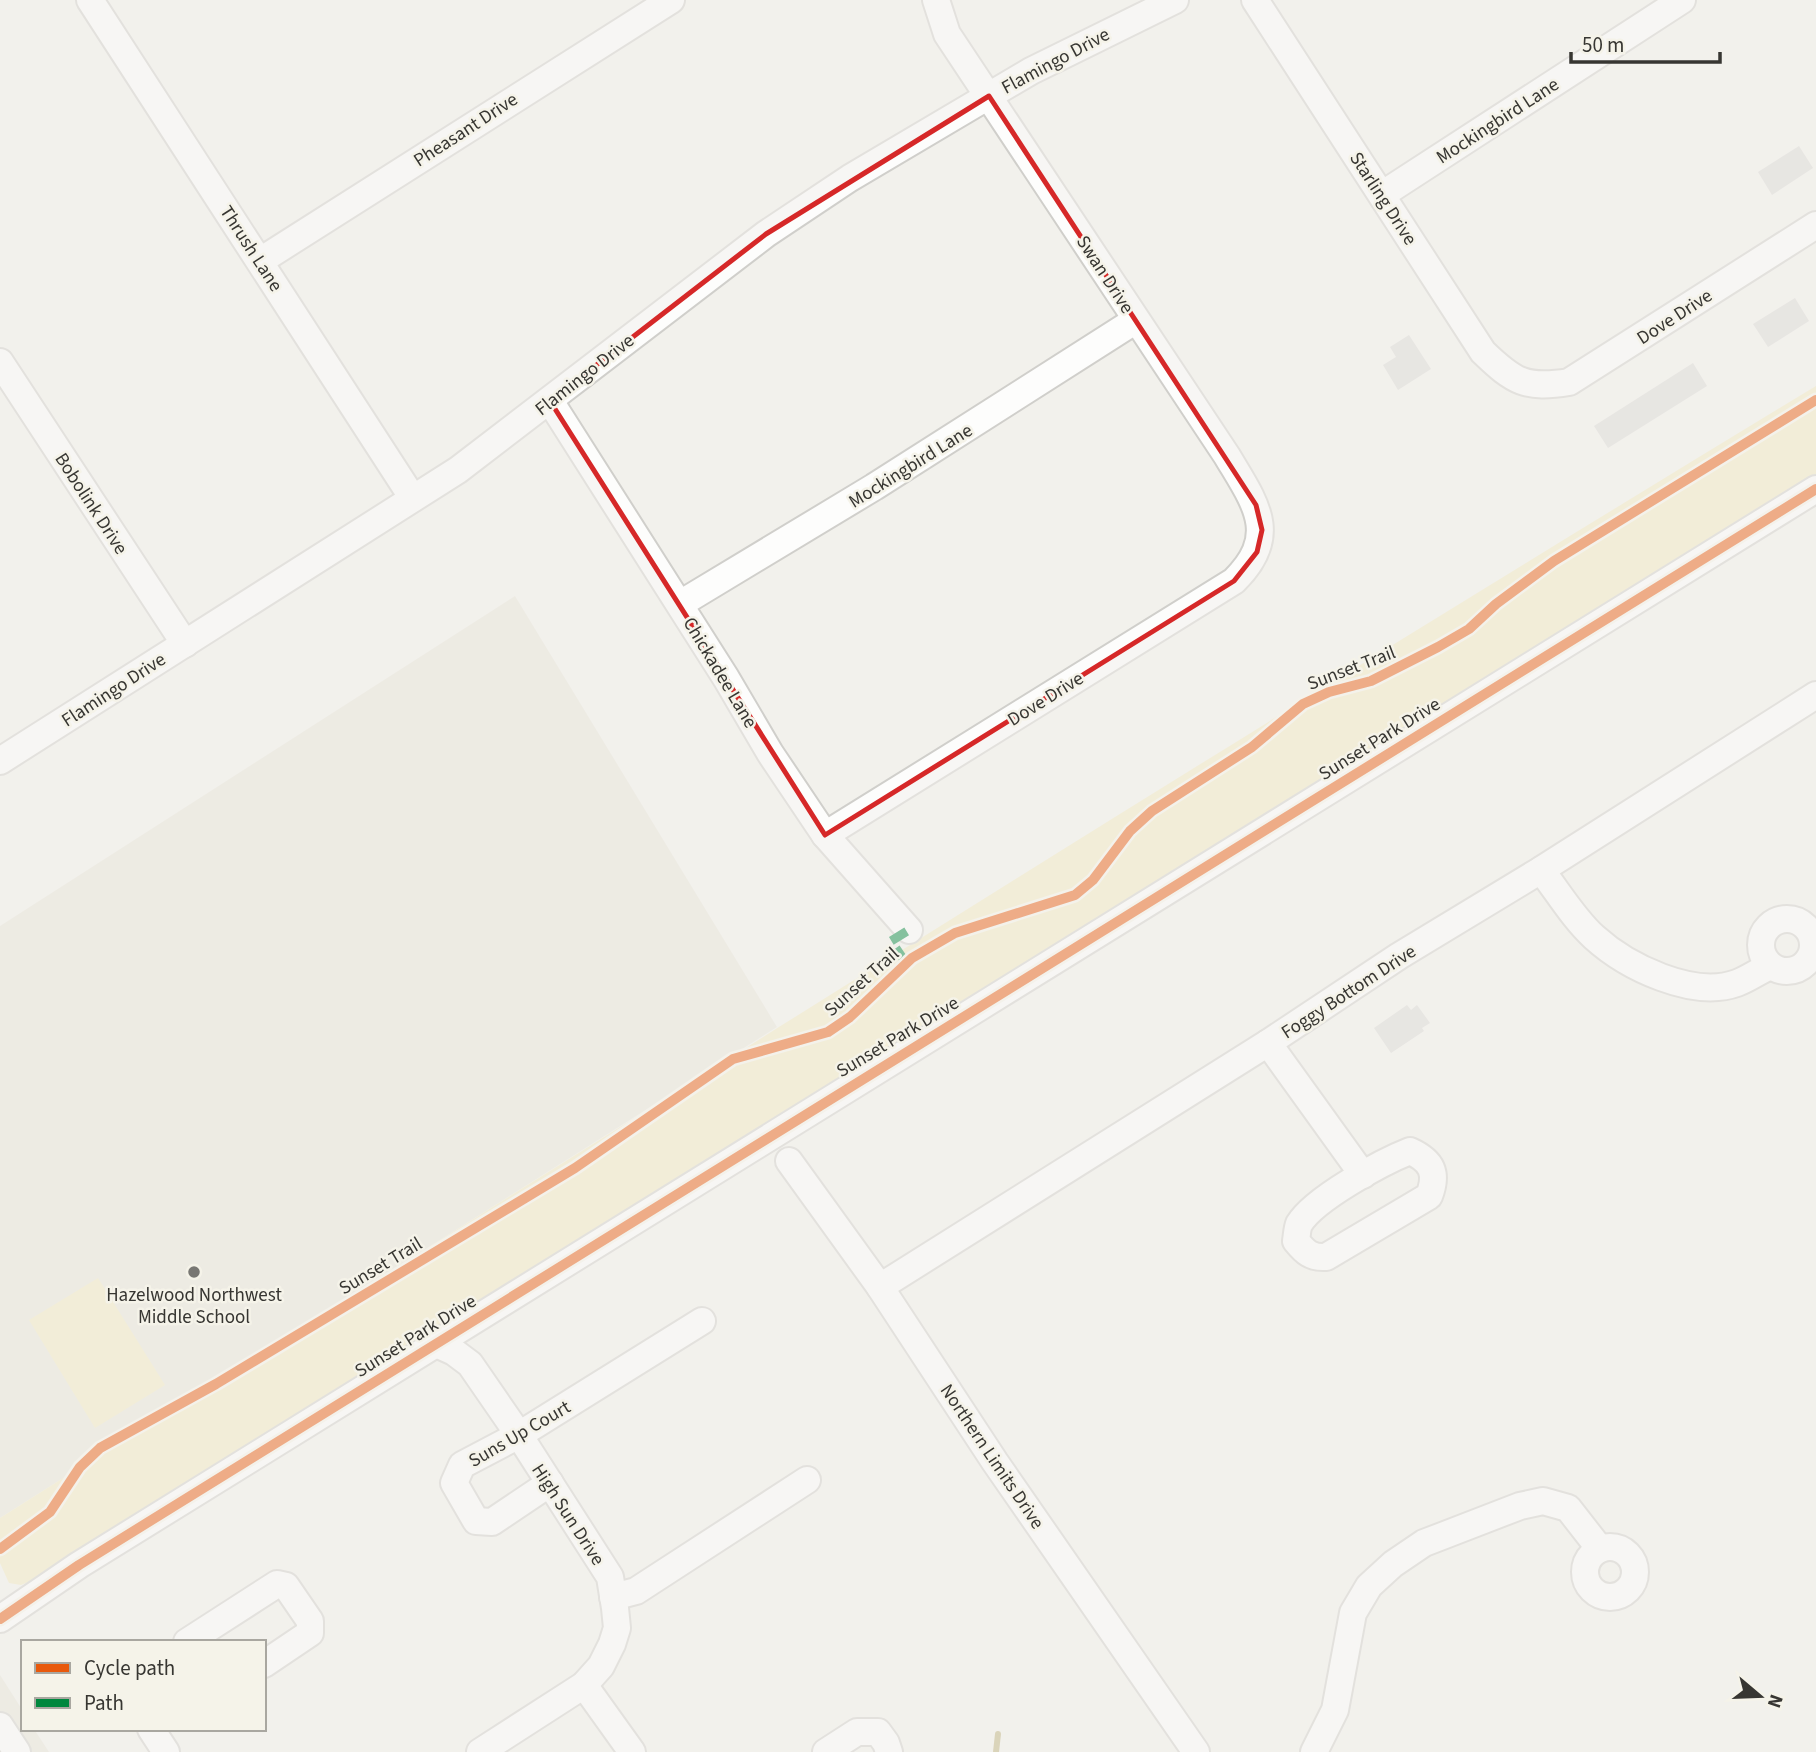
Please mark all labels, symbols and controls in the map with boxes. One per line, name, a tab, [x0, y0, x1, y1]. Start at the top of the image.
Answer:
street label: Flamingo Drive	[997, 21, 1115, 101]
scale bar	[1571, 21, 1720, 65]
text: 50 m	[1582, 30, 1624, 60]
street label: Mockingbird Lane	[1431, 71, 1564, 171]
street label: Pheasant Drive	[408, 86, 523, 174]
street label: Starling Drive	[1342, 147, 1423, 251]
street label: Thrush Lane	[213, 200, 289, 297]
street label: Swan Drive	[1069, 230, 1140, 319]
street label: Dove Drive	[1632, 283, 1718, 352]
street label: Flamingo Drive	[530, 328, 640, 423]
street label: Mockingbird Lane	[844, 417, 978, 515]
street label: Bobolink Drive	[48, 448, 134, 560]
street label: Chickadee Lane	[676, 612, 764, 733]
street label: Sunset Trail	[1303, 639, 1400, 698]
street label: Flamingo Drive	[56, 646, 171, 734]
street label: Dove Drive	[1003, 665, 1089, 733]
street label: Sunset Park Drive	[1314, 691, 1446, 787]
street label: Foggy Bottom Drive	[1276, 938, 1422, 1046]
street label: Sunset Trail	[818, 941, 906, 1023]
street label: Sunset Park Drive	[831, 990, 964, 1085]
street label: Sunset Trail	[334, 1231, 428, 1302]
marker: Hazelwood Northwest Middle School	[186, 1264, 202, 1280]
place label: Hazelwood Northwest Middle School	[106, 1282, 282, 1331]
street label: Sunset Park Drive	[350, 1288, 482, 1384]
street label: Northern Limits Drive	[933, 1379, 1050, 1535]
street label: Suns Up Court	[464, 1394, 576, 1474]
street label: High Sun Drive	[525, 1459, 611, 1571]
legend	[21, 1640, 266, 1731]
text: Cycle path	[84, 1653, 175, 1683]
north arrow	[1725, 1661, 1795, 1731]
text: Path	[84, 1688, 124, 1718]
text: N	[1760, 1691, 1789, 1711]

